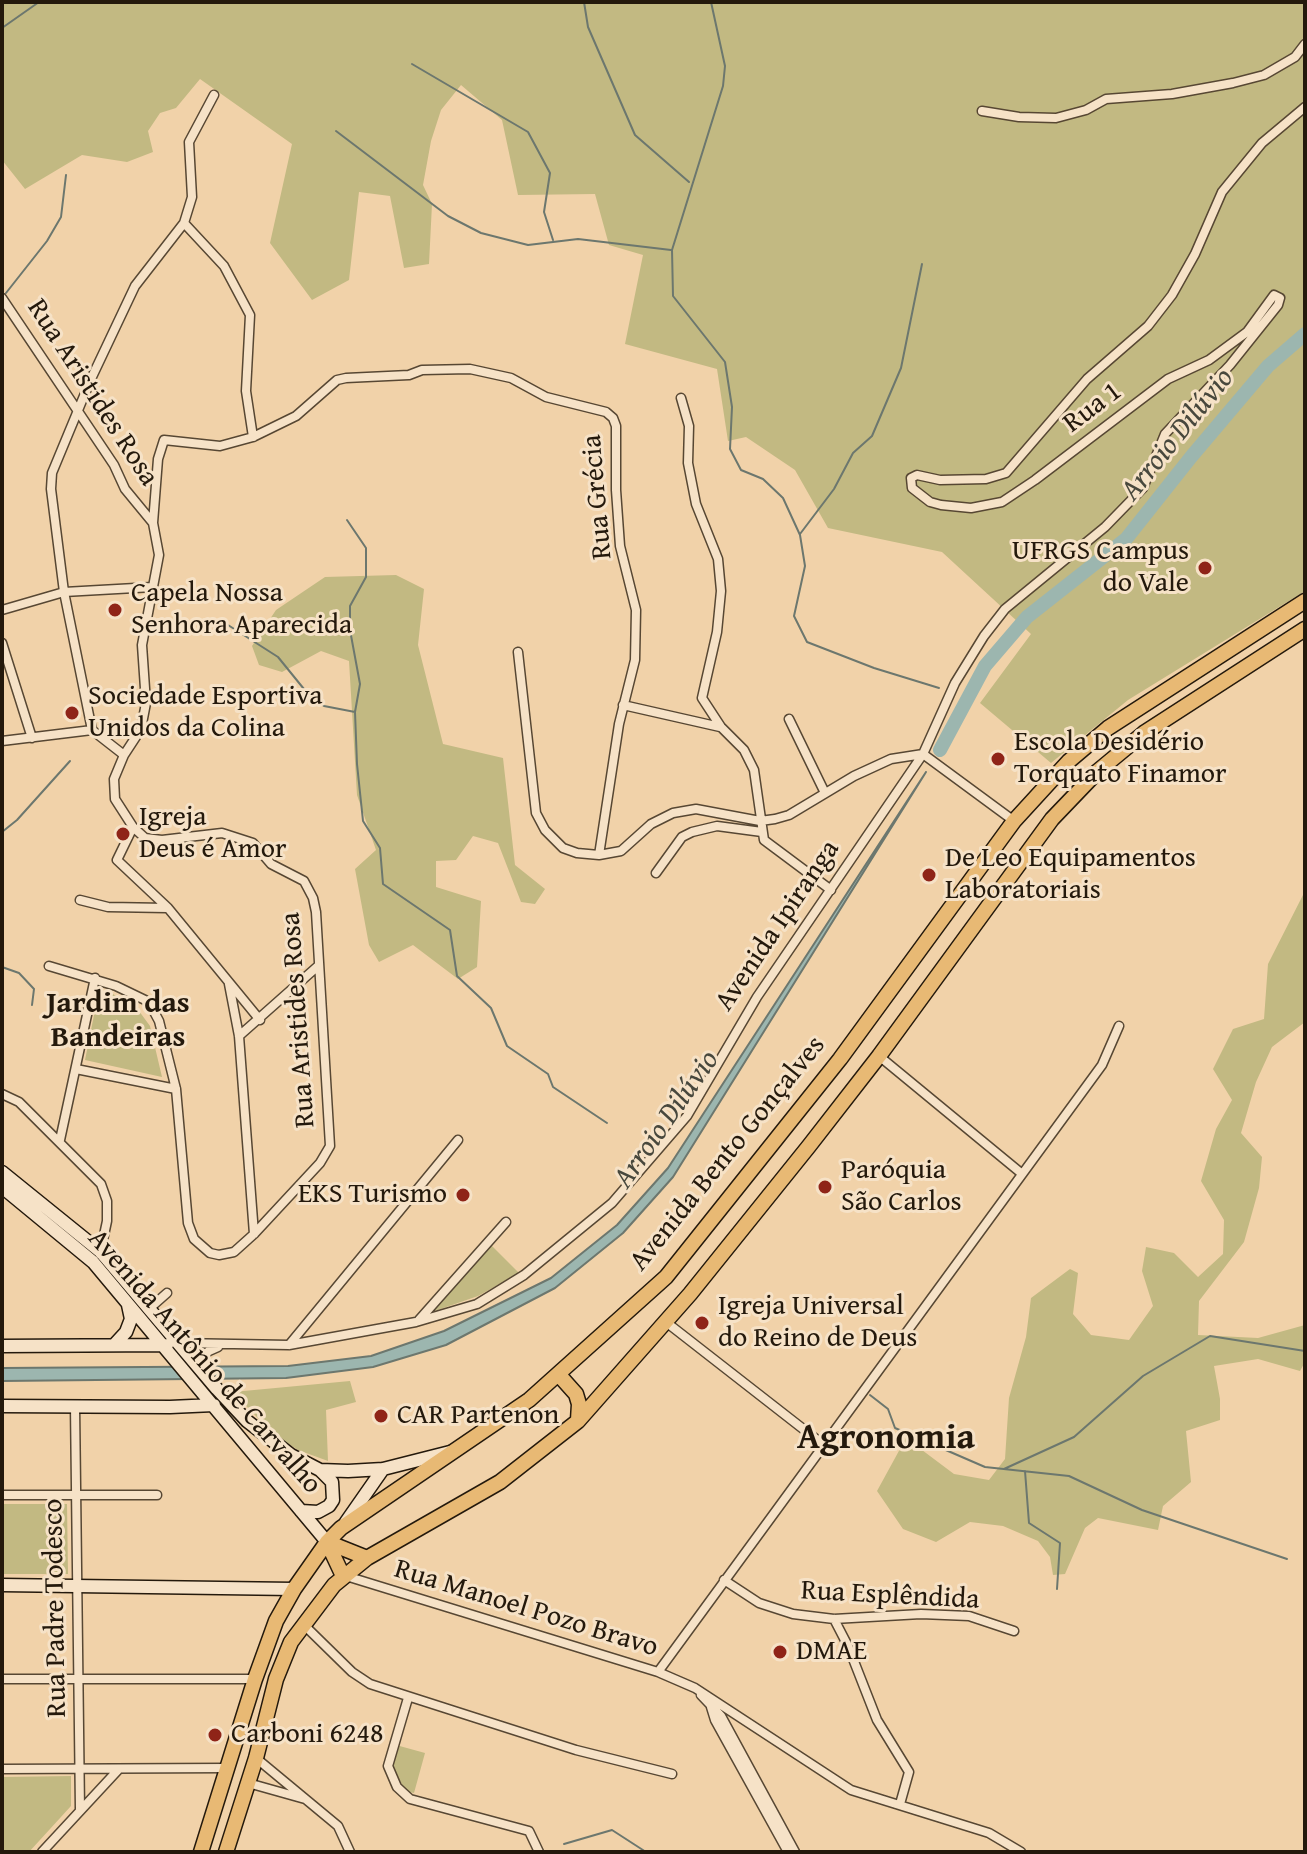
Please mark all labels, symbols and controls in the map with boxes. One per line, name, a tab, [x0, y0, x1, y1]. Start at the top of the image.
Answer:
street label: Rua Aristides Rosa	[19, 293, 165, 493]
water label: Arroio Dilúvio	[1114, 361, 1242, 509]
street label: Rua 1	[1057, 375, 1129, 441]
street label: Rua Grécia	[576, 433, 620, 561]
place label: UFRGS Campus do Vale	[1012, 535, 1189, 601]
marker: UFRGS Campus do Vale	[1196, 559, 1214, 577]
place label: Capela Nossa Senhora Aparecida	[131, 577, 352, 643]
marker: Capela Nossa Senhora Aparecida	[106, 601, 124, 619]
place label: Sociedade Esportiva Unidos da Colina	[88, 680, 322, 746]
marker: Sociedade Esportiva Unidos da Colina	[63, 704, 81, 722]
place label: Escola Desidério Torquato Finamor	[1014, 726, 1227, 792]
marker: Escola Desidério Torquato Finamor	[989, 750, 1007, 768]
place label: Igreja Deus é Amor	[139, 801, 287, 867]
marker: Igreja Deus é Amor	[114, 825, 132, 843]
street label: Avenida Ipiranga	[708, 834, 848, 1018]
place label: De Leo Equipamentos Laboratoriais	[945, 842, 1196, 908]
marker: De Leo Equipamentos Laboratoriais	[920, 866, 938, 884]
street label: Rua Aristides Rosa	[275, 911, 323, 1129]
district label: Jardim das Bandeiras	[46, 986, 190, 1056]
street label: Avenida Bento Gonçalves	[623, 1030, 833, 1278]
water label: Arroio Dilúvio	[606, 1044, 728, 1196]
place label: Paróquia São Carlos	[841, 1154, 962, 1220]
place label: EKS Turismo	[298, 1178, 447, 1212]
marker: Paróquia São Carlos	[816, 1178, 834, 1196]
marker: EKS Turismo	[454, 1186, 472, 1204]
street label: Avenida Antônio de Carvalho	[80, 1223, 328, 1501]
place label: Igreja Universal do Reino de Deus	[718, 1290, 917, 1356]
marker: Igreja Universal do Reino de Deus	[693, 1314, 711, 1332]
place label: CAR Partenon	[397, 1399, 559, 1433]
marker: CAR Partenon	[372, 1407, 390, 1425]
district label: Agronomia	[797, 1417, 975, 1461]
street label: Rua Padre Todesco	[37, 1498, 75, 1718]
street label: Rua Manoel Pozo Bravo	[390, 1553, 662, 1665]
street label: Rua Esplêndida	[800, 1575, 980, 1617]
place label: DMAE	[796, 1635, 867, 1669]
marker: DMAE	[771, 1643, 789, 1661]
place label: Carboni 6248	[231, 1718, 383, 1752]
marker: Carboni 6248	[206, 1726, 224, 1744]

